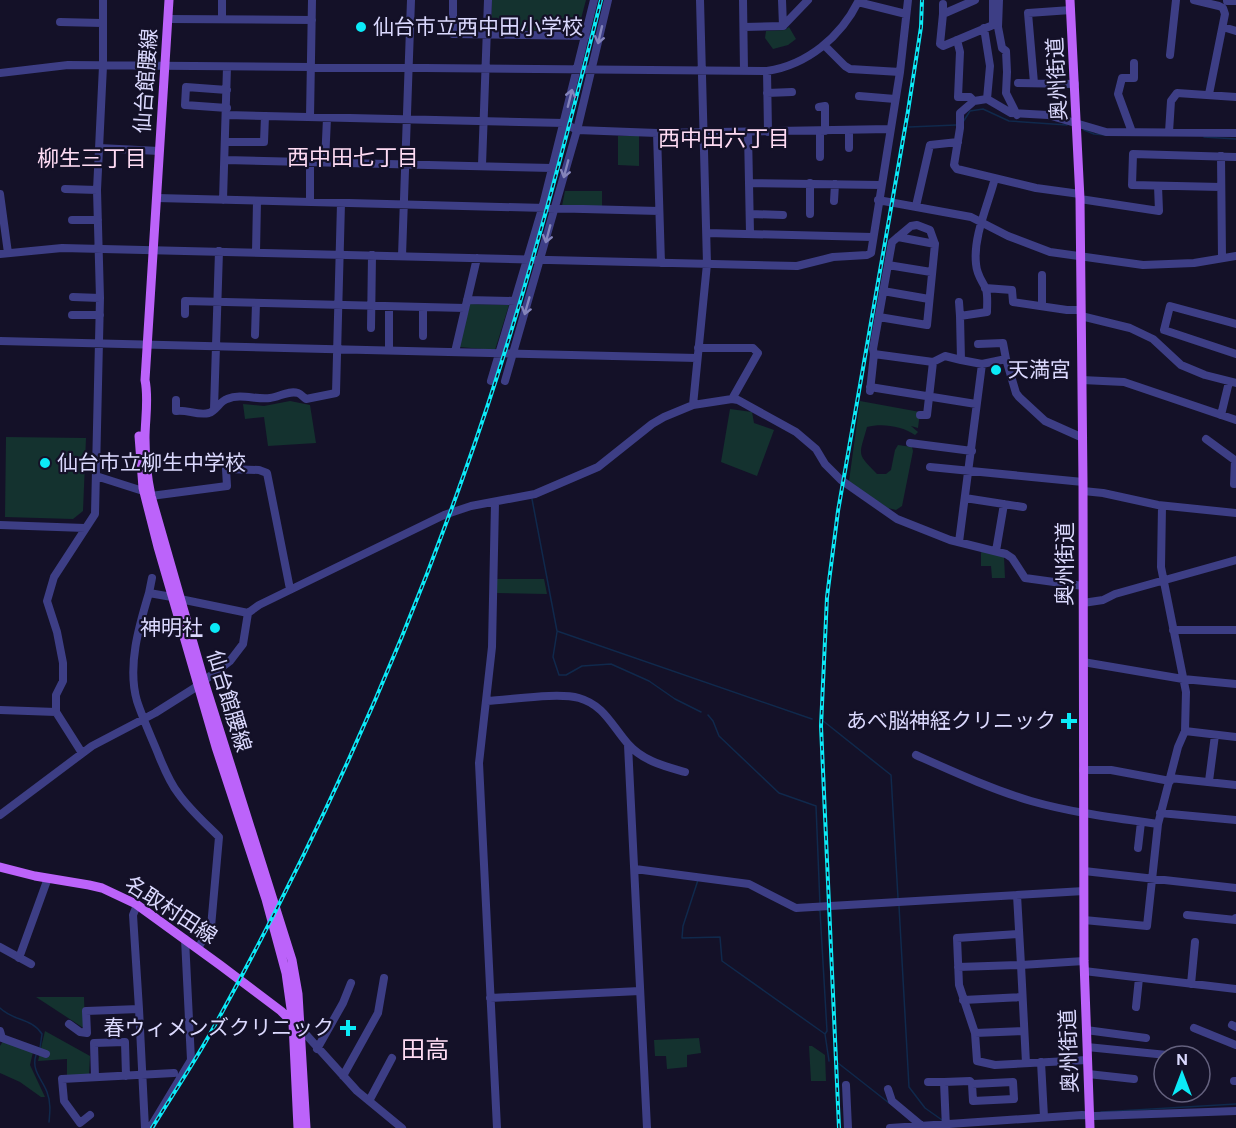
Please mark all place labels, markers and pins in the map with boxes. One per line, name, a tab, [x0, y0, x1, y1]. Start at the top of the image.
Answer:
place label: 仙台市立西中田小学校	[373, 13, 583, 41]
marker: 仙台市立西中田小学校	[354, 20, 368, 34]
place label: 天満宮	[1008, 356, 1071, 384]
marker: 天満宮	[989, 363, 1003, 377]
place label: 仙台市立柳生中学校	[57, 449, 246, 477]
marker: 仙台市立柳生中学校	[38, 456, 52, 470]
place label: 神明社	[140, 614, 203, 642]
marker: 神明社	[208, 621, 222, 635]
place label: あべ脳神経クリニック	[846, 707, 1056, 735]
marker: あべ脳神経クリニック	[1060, 712, 1078, 730]
place label: 春ウィメンズクリニック	[103, 1014, 334, 1042]
marker: 春ウィメンズクリニック	[339, 1019, 357, 1037]

